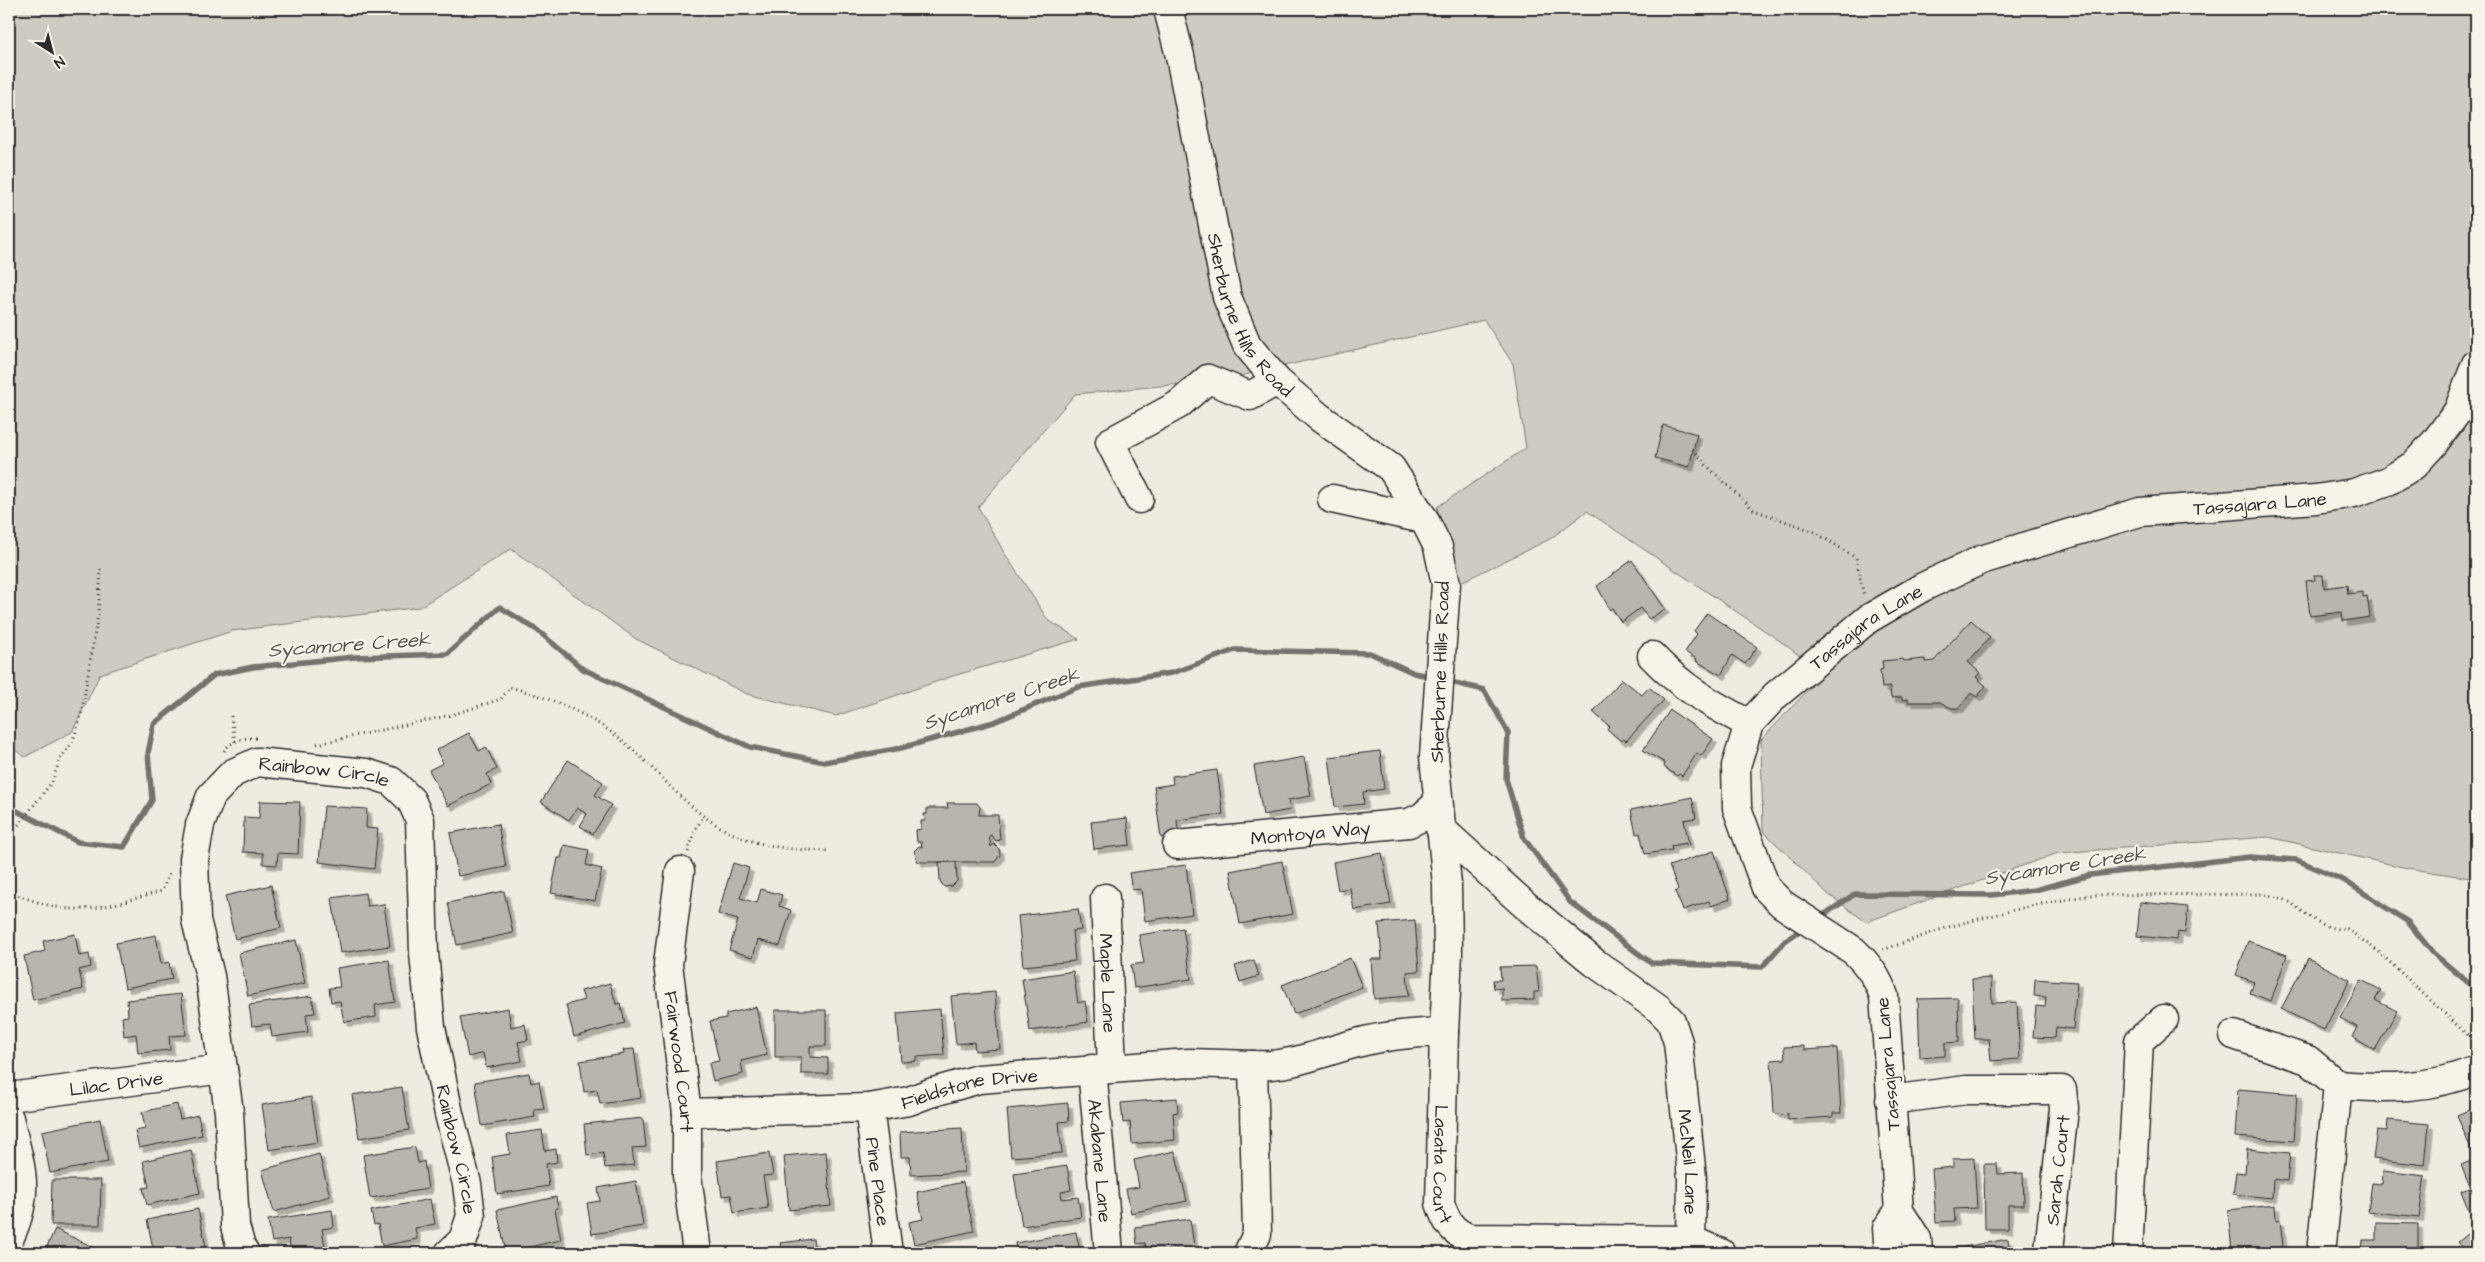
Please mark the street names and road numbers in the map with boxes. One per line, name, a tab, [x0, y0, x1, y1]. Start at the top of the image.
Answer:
street label: Sherburne Hills Road	[1200, 231, 1299, 404]
street label: Tassajara Lane	[2192, 486, 2329, 523]
street label: Tassajara Lane	[1804, 578, 1928, 677]
street label: Sherburne Hills Road	[1424, 581, 1457, 763]
street label: Rainbow Circle	[257, 750, 393, 795]
street label: Montoya Way	[1250, 815, 1372, 853]
street label: Maple Lane	[1091, 933, 1123, 1033]
street label: Fairwood Court	[657, 989, 699, 1132]
street label: Tassajara Lane	[1869, 996, 1908, 1132]
street label: Fieldstone Drive	[899, 1063, 1039, 1117]
street label: Lilac Drive	[68, 1065, 165, 1104]
street label: Rainbow Circle	[428, 1083, 483, 1216]
street label: Akabane Lane	[1080, 1098, 1118, 1224]
street label: Lasata Court	[1425, 1105, 1459, 1230]
street label: McNeil Lane	[1670, 1108, 1704, 1215]
street label: Sarah Court	[2039, 1113, 2078, 1227]
street label: Pine Place	[858, 1135, 896, 1228]

